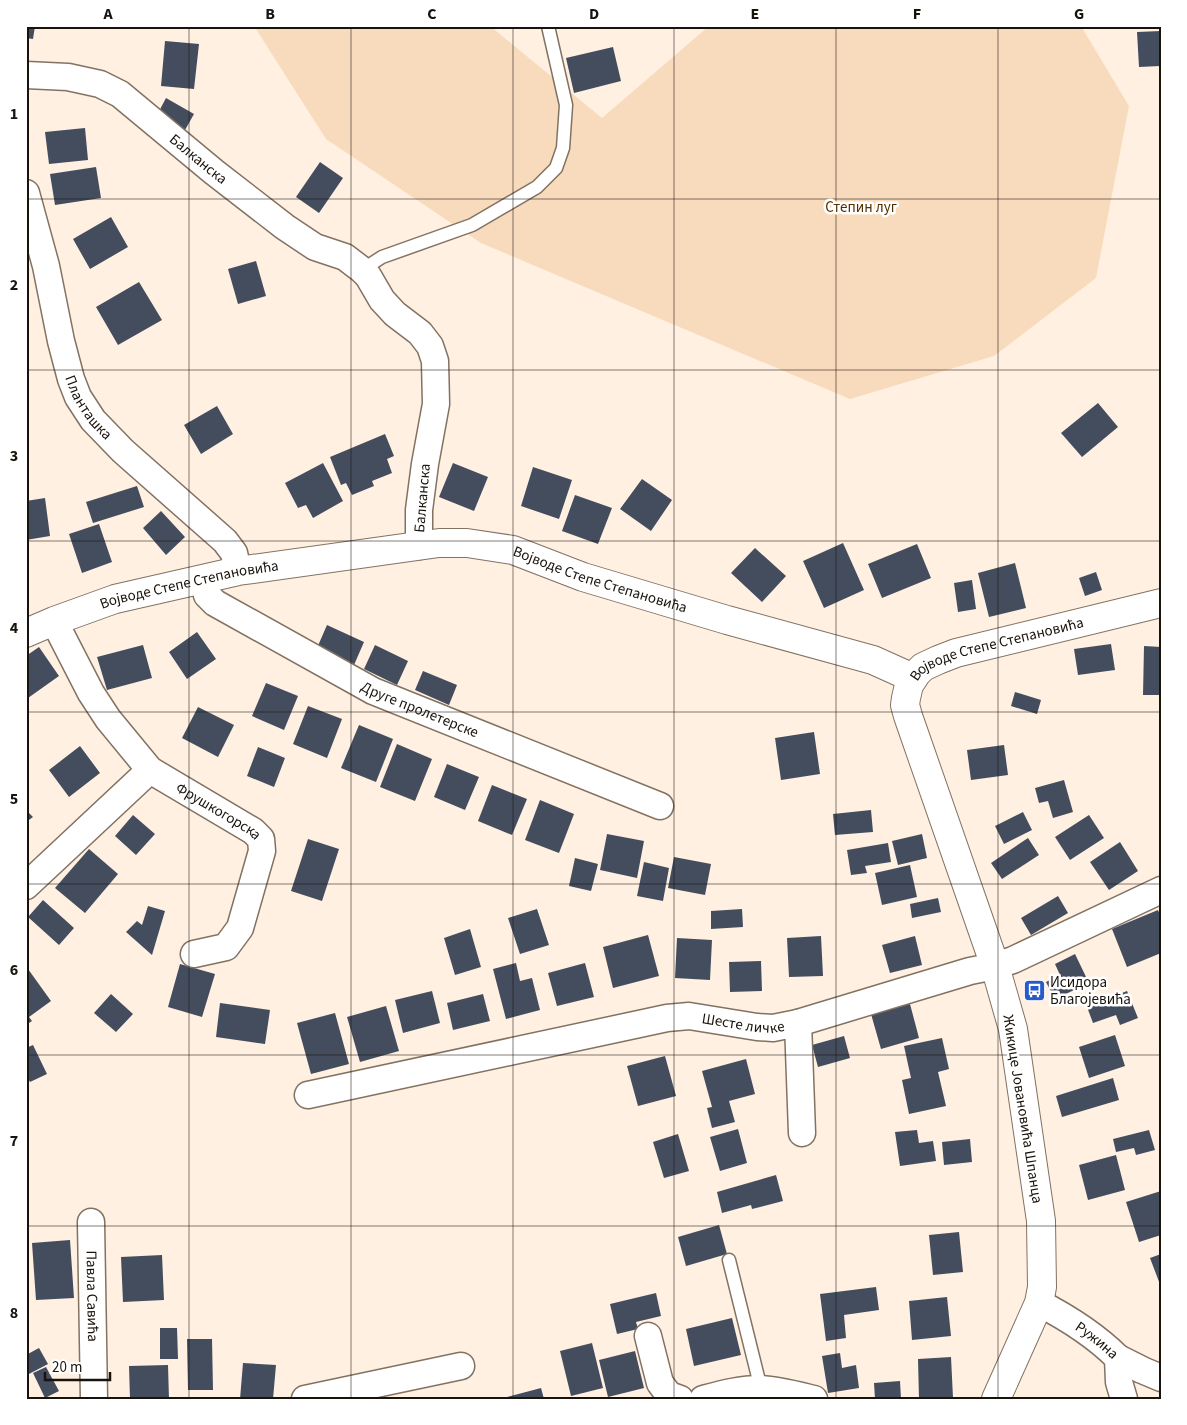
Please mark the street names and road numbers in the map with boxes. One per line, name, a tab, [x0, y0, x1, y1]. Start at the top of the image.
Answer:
street label: Балканска	[165, 129, 231, 189]
street label: Планташка	[60, 372, 117, 445]
street label: Балканска	[409, 463, 436, 533]
street label: Војводе Степе Степановића	[510, 541, 690, 619]
street label: Војводе Степе Степановића	[97, 555, 280, 615]
street label: Војводе Степе Степановића	[905, 612, 1086, 685]
street label: Друге пролетерске	[357, 676, 482, 743]
street label: Фрушкогорска	[172, 778, 266, 845]
street label: Шесте личке	[700, 1008, 786, 1039]
street label: Жикице Јовановића Шпанца	[997, 1013, 1048, 1205]
street label: Павла Савића	[80, 1250, 103, 1342]
street label: Ружина	[1071, 1317, 1123, 1364]

